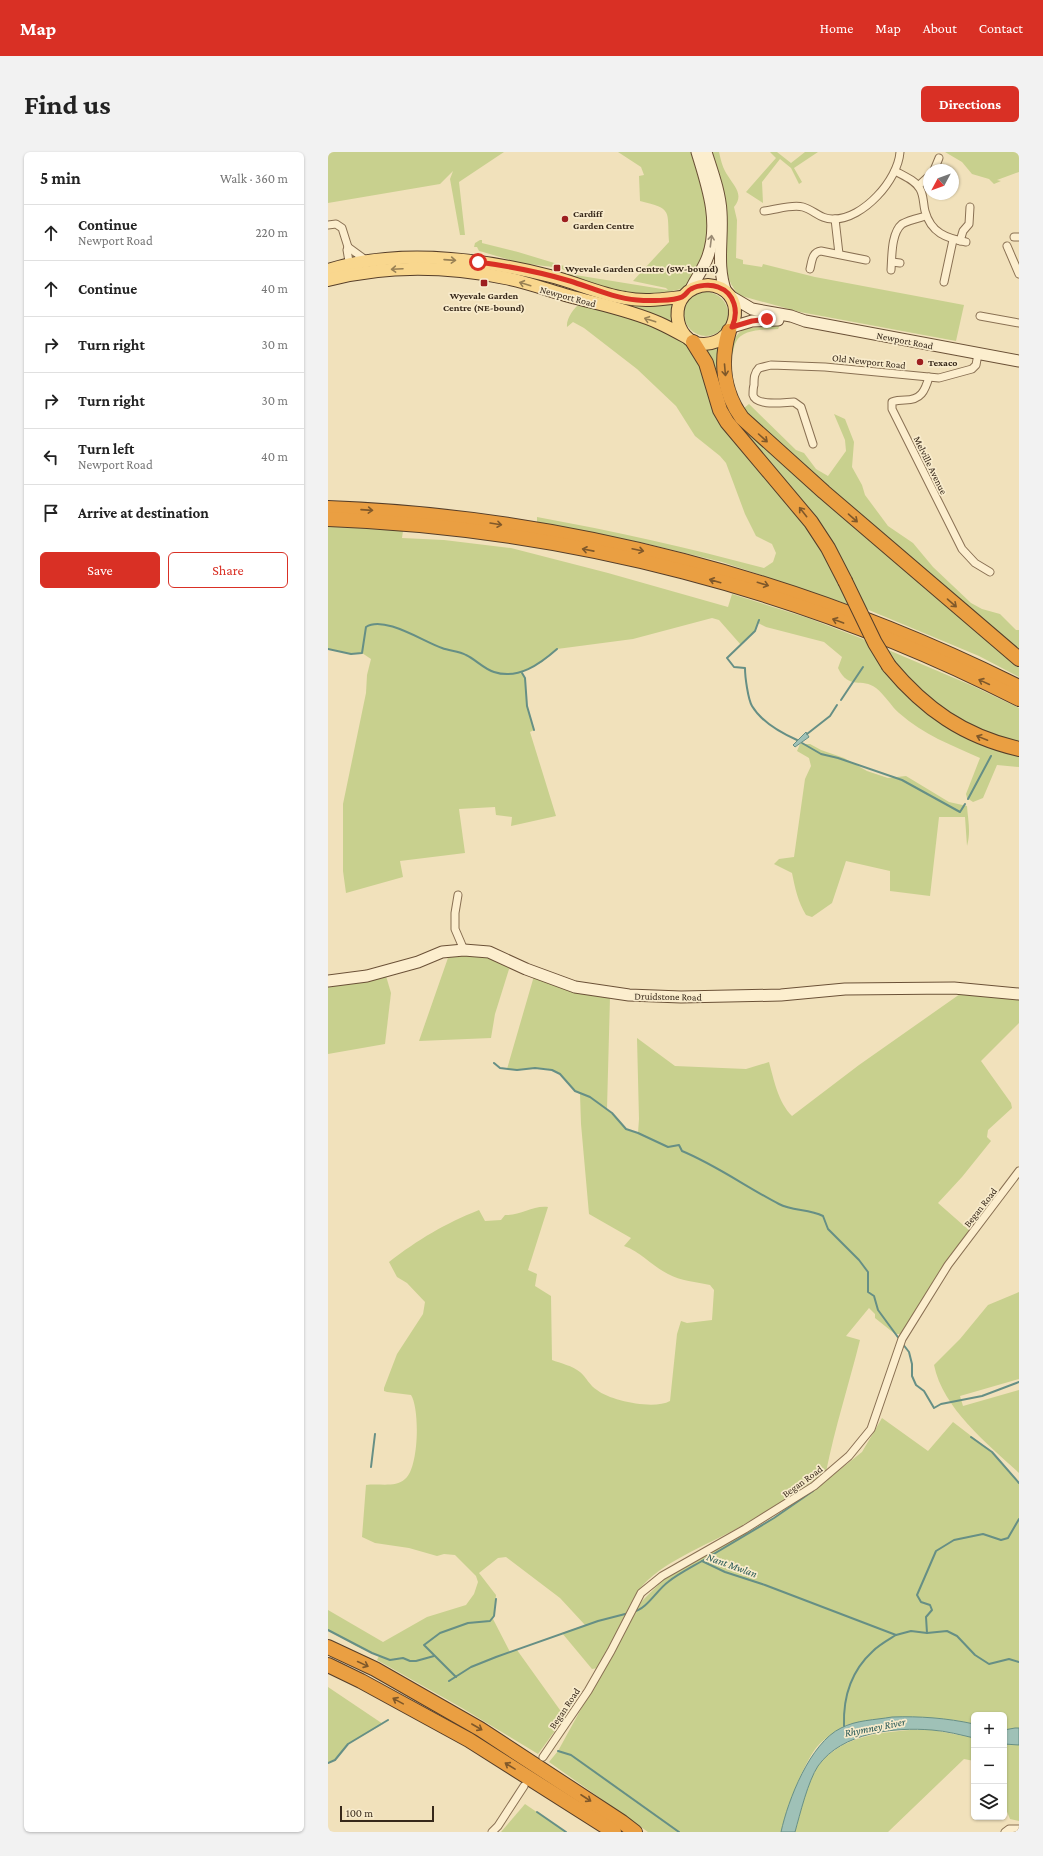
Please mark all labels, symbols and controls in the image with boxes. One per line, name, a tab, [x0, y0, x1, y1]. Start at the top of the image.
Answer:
text: Map	[20, 18, 56, 39]
text: Home	[820, 20, 853, 36]
text: Map	[875, 20, 901, 36]
text: About	[923, 20, 957, 36]
text: Contact	[979, 20, 1023, 36]
button: Directions	[921, 86, 1019, 122]
text: Find us	[24, 89, 111, 120]
north arrow	[923, 164, 959, 200]
text: 5 min	[40, 169, 81, 188]
text: Walk · 360 m	[220, 171, 288, 186]
place label: Cardiff Garden Centre	[573, 208, 635, 231]
marker: Cardiff Garden Centre	[560, 214, 570, 224]
text: Continue	[78, 217, 137, 233]
icon: ahead	[40, 222, 62, 244]
text: 220 m	[255, 225, 288, 240]
text: Newport Road	[78, 233, 153, 248]
one-way arrow	[707, 235, 715, 248]
route start	[469, 253, 487, 271]
one-way arrow	[443, 256, 456, 264]
marker: Wyevale Garden Centre (SW-bound)	[552, 263, 562, 273]
place label: Wyevale Garden Centre (SW-bound)	[564, 263, 719, 275]
one-way arrow	[391, 265, 404, 273]
icon: ahead	[40, 278, 62, 300]
marker: Wyevale Garden Centre (NE-bound)	[479, 278, 489, 288]
one-way arrow	[519, 280, 532, 287]
text: Continue	[78, 281, 137, 297]
text: 40 m	[261, 281, 288, 296]
street label: Newport Road	[539, 284, 598, 309]
place label: Wyevale Garden Centre (NE-bound)	[443, 290, 525, 314]
route end	[758, 310, 776, 328]
one-way arrow	[644, 316, 657, 323]
street label: Newport Road	[876, 330, 935, 352]
icon: right	[40, 334, 62, 356]
text: Turn right	[78, 337, 145, 353]
text: 30 m	[262, 337, 288, 352]
street label: Old Newport Road	[832, 352, 907, 371]
marker: Texaco	[915, 357, 925, 367]
place label: Texaco	[928, 357, 958, 368]
one-way arrow	[721, 363, 728, 376]
icon: right	[40, 390, 62, 412]
text: Turn right	[78, 393, 145, 409]
text: 30 m	[262, 393, 288, 408]
one-way arrow	[758, 433, 768, 443]
street label: Melville Avenue	[912, 434, 950, 497]
text: Turn left	[78, 441, 134, 457]
icon: left	[40, 446, 62, 468]
text: 40 m	[261, 449, 288, 464]
text: Newport Road	[78, 457, 153, 472]
icon: arrive	[40, 502, 62, 524]
text: Arrive at destination	[78, 505, 209, 521]
one-way arrow	[799, 506, 807, 517]
one-way arrow	[360, 507, 373, 514]
one-way arrow	[848, 513, 859, 522]
one-way arrow	[489, 520, 502, 528]
one-way arrow	[582, 546, 595, 554]
one-way arrow	[631, 546, 644, 554]
button: Save	[40, 552, 160, 588]
button: Share	[168, 552, 288, 588]
one-way arrow	[709, 576, 722, 584]
one-way arrow	[757, 581, 770, 588]
one-way arrow	[946, 598, 957, 607]
one-way arrow	[833, 616, 845, 624]
one-way arrow	[978, 678, 990, 685]
one-way arrow	[976, 733, 988, 741]
street label: Druidstone Road	[634, 990, 703, 1003]
street label: Began Road	[962, 1185, 1000, 1229]
street label: Began Road	[780, 1463, 825, 1500]
water label: Nant Mwlan	[705, 1550, 759, 1580]
one-way arrow	[357, 1661, 369, 1668]
street label: Began Road	[547, 1685, 582, 1731]
one-way arrow	[392, 1697, 404, 1705]
map controls	[971, 1712, 1007, 1820]
button: +	[971, 1712, 1007, 1748]
water label: Rhymney River	[843, 1715, 908, 1740]
one-way arrow	[471, 1723, 483, 1731]
button: −	[971, 1748, 1007, 1784]
one-way arrow	[504, 1762, 516, 1770]
button: layers	[971, 1784, 1007, 1820]
one-way arrow	[580, 1794, 591, 1802]
scale bar	[340, 1804, 434, 1823]
text: 100 m	[346, 1807, 373, 1819]

